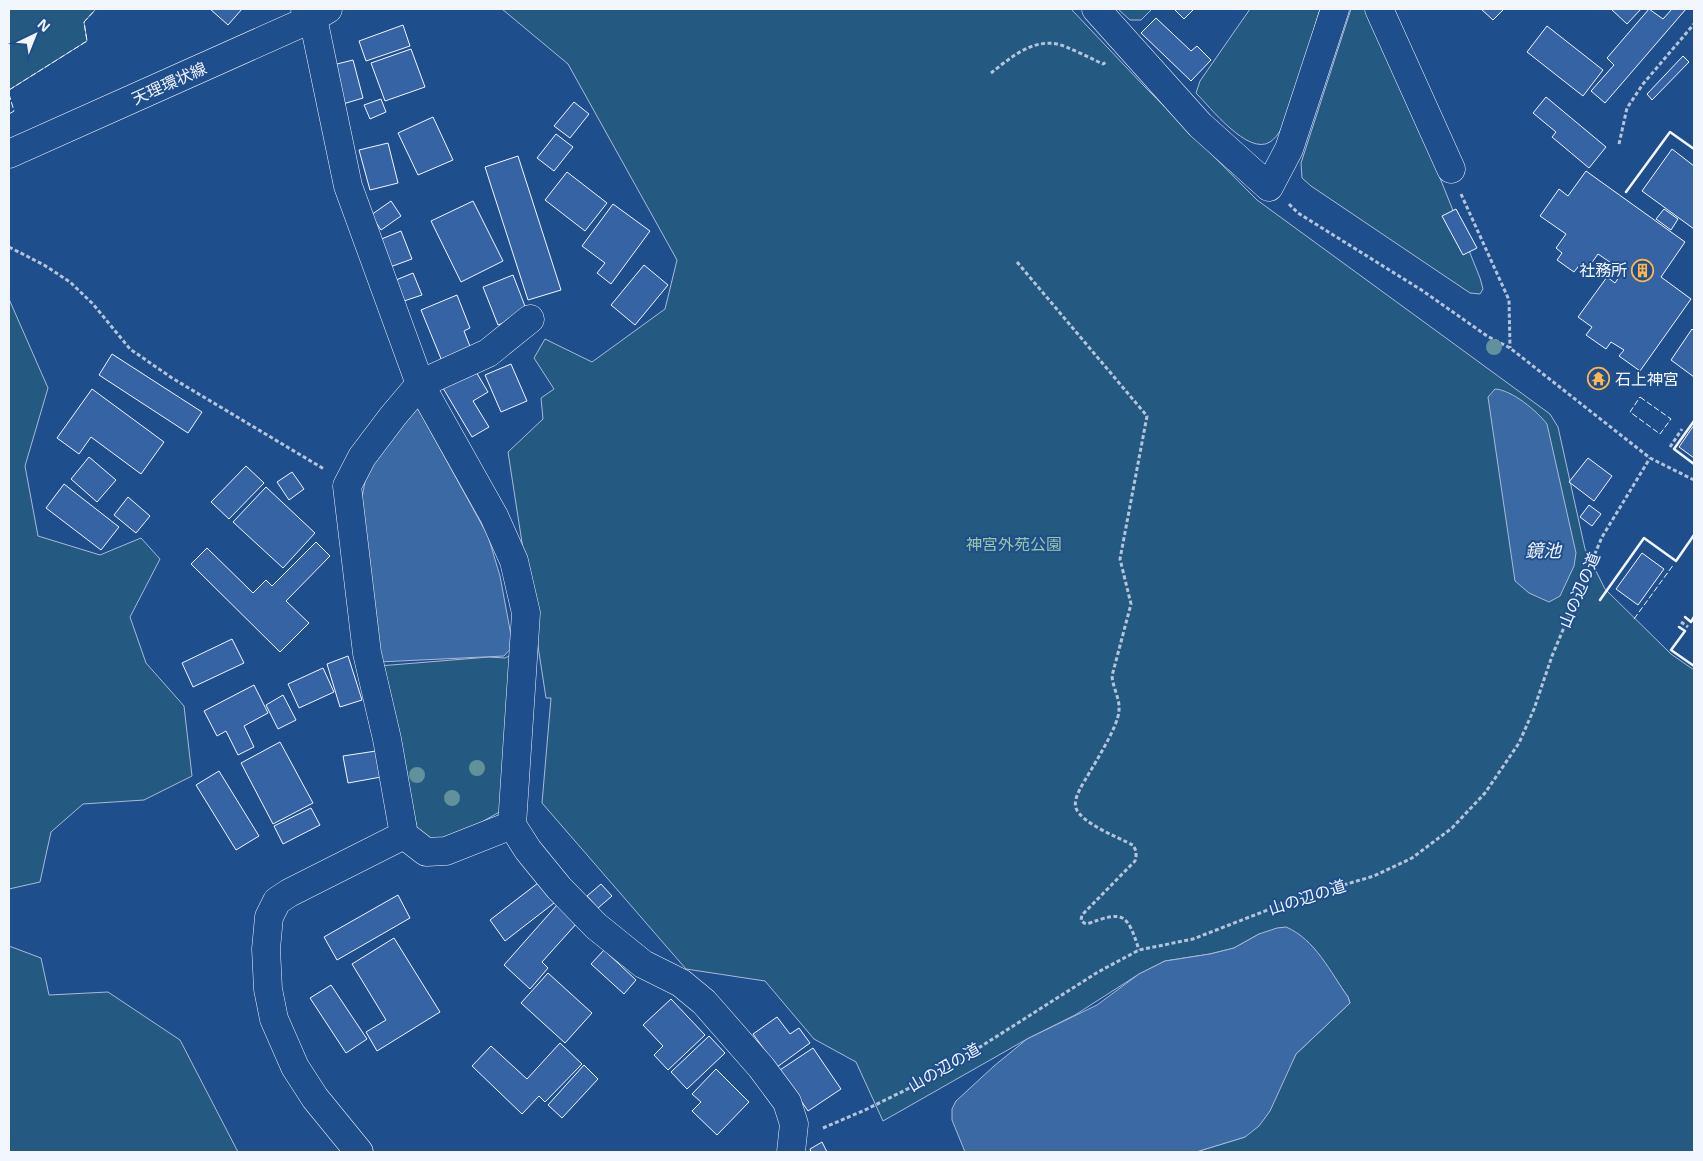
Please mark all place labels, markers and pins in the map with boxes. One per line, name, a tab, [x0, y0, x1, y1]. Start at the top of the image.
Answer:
building icon: 社務所	[1631, 258, 1655, 282]
place label: 社務所	[1579, 259, 1627, 281]
temple icon: 石上神宮	[1587, 367, 1611, 391]
place label: 石上神宮	[1615, 368, 1679, 390]

